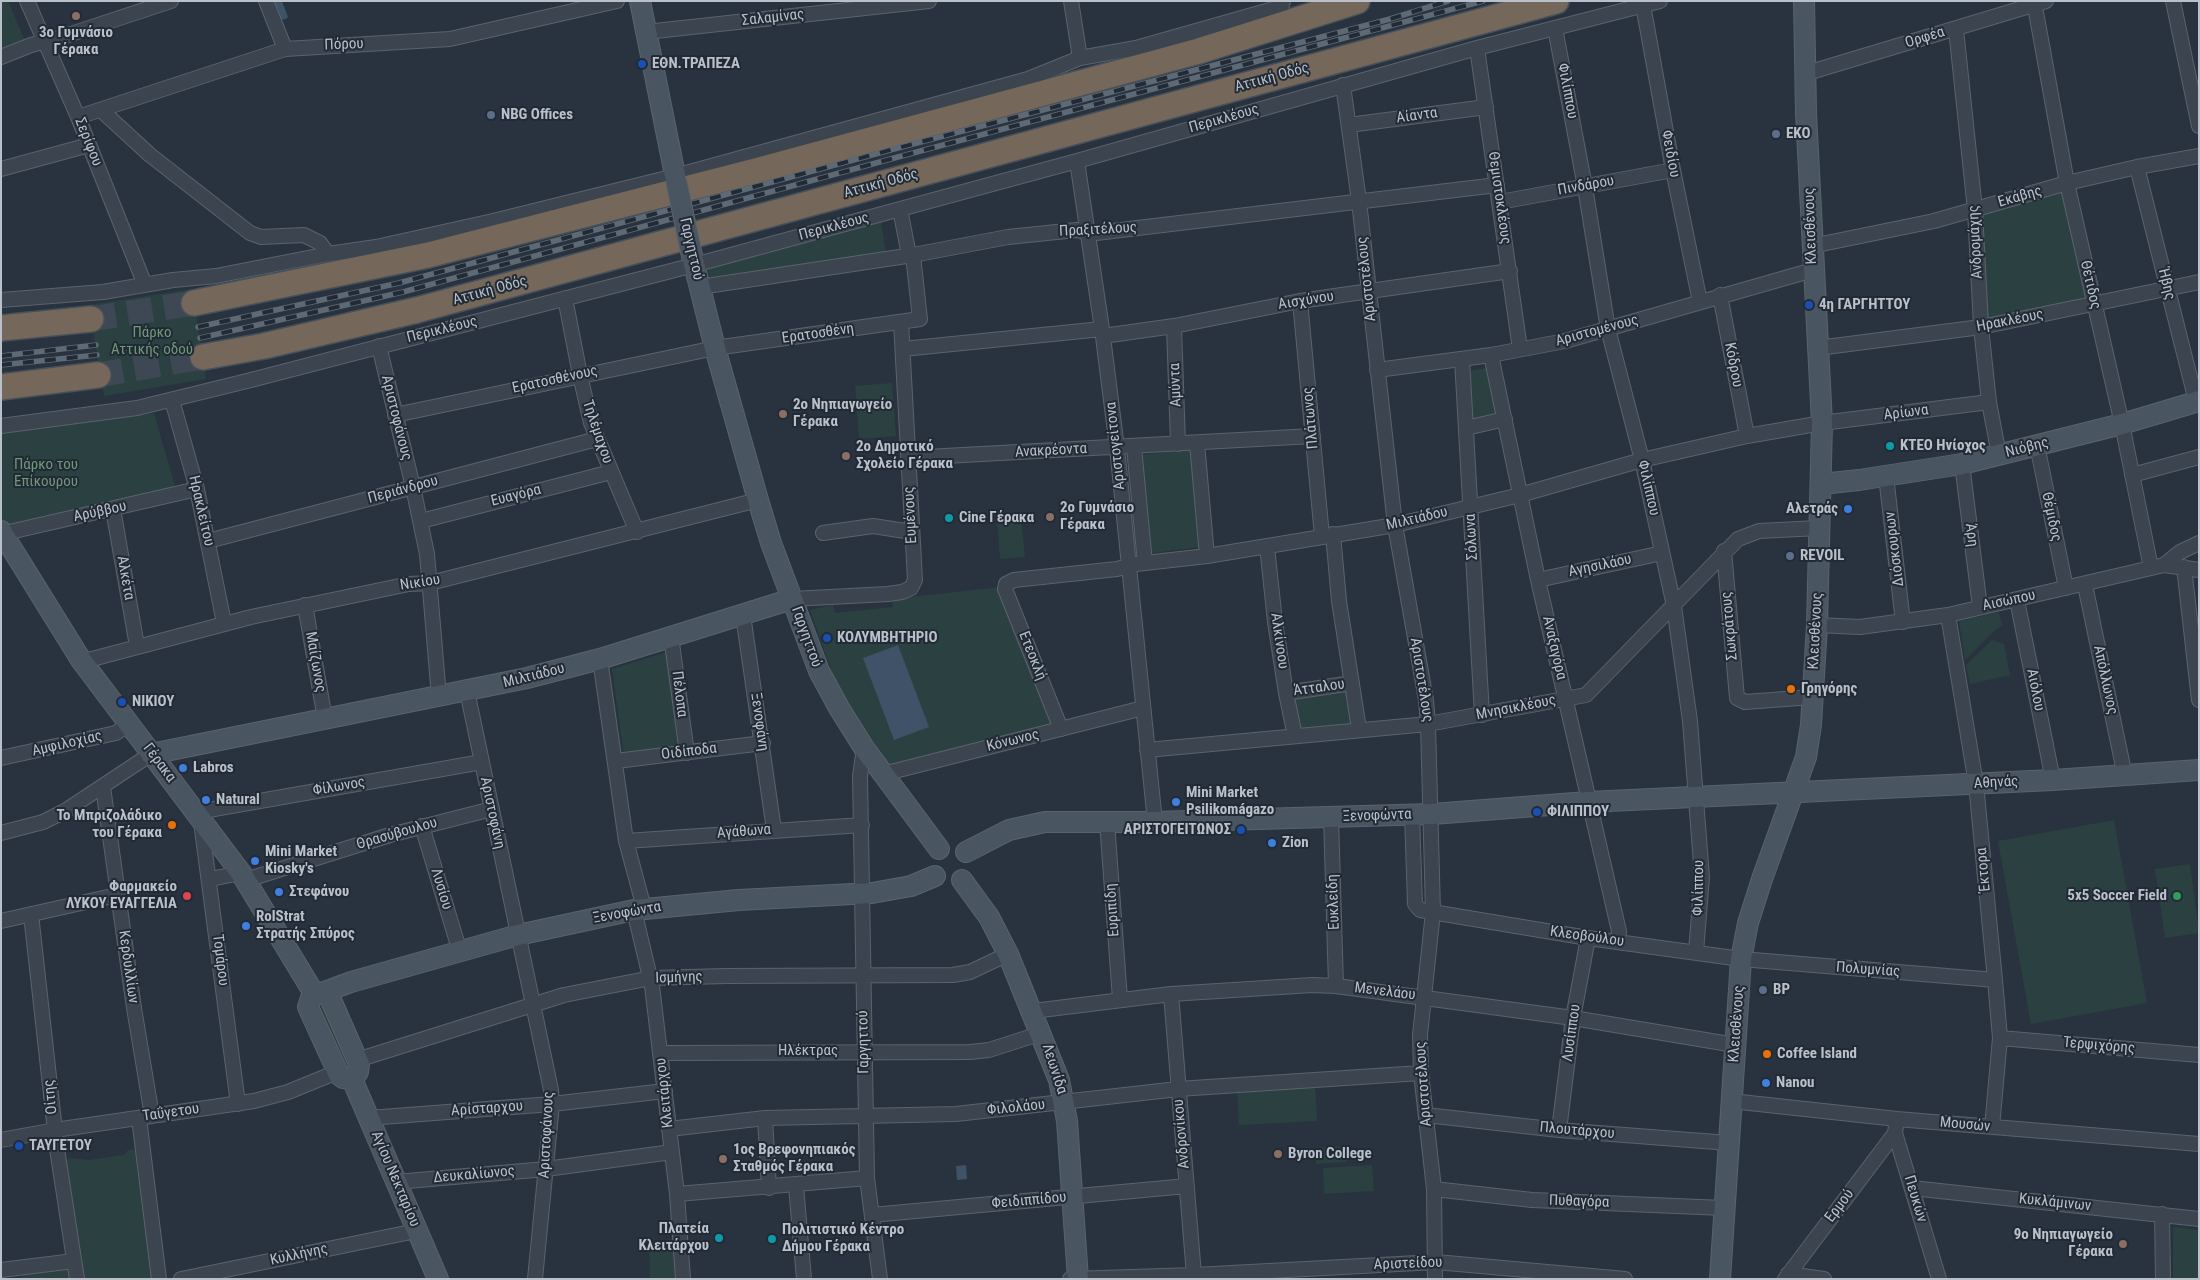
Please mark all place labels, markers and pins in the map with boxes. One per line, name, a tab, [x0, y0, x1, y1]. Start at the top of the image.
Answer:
marker: 3ο Γυμνάσιο Γέρακα	[70, 10, 82, 22]
place label: 3ο Γυμνάσιο Γέρακα	[39, 24, 113, 59]
place label: ΕΘΝ.ΤΡΑΠΕΖΑ	[652, 55, 740, 73]
marker: ΕΘΝ.ΤΡΑΠΕΖΑ	[636, 58, 648, 70]
place label: NBG Offices	[501, 106, 573, 124]
marker: NBG Offices	[485, 109, 497, 121]
place label: ΕΚΟ	[1786, 125, 1810, 143]
marker: ΕΚΟ	[1770, 128, 1782, 140]
place label: 4η ΓΑΡΓΗΤΤΟΥ	[1819, 296, 1910, 314]
marker: 4η ΓΑΡΓΗΤΤΟΥ	[1803, 299, 1815, 311]
place label: 2ο Νηπιαγωγείο Γέρακα	[793, 396, 892, 431]
marker: 2ο Νηπιαγωγείο Γέρακα	[777, 408, 789, 420]
place label: ΚΤΕΟ Hνίοχος	[1900, 437, 1986, 455]
place label: 2ο Δημοτικό Σχολείο Γέρακα	[856, 438, 953, 473]
marker: ΚΤΕΟ Hνίοχος	[1884, 440, 1896, 452]
marker: 2ο Δημοτικό Σχολείο Γέρακα	[840, 450, 852, 462]
place label: 2ο Γυμνάσιο Γέρακα	[1060, 499, 1134, 534]
place label: Αλετράς	[1786, 500, 1838, 518]
marker: Αλετράς	[1842, 503, 1854, 515]
place label: Cine Γέρακα	[959, 509, 1034, 527]
marker: 2ο Γυμνάσιο Γέρακα	[1044, 511, 1056, 523]
marker: Cine Γέρακα	[943, 512, 955, 524]
place label: REVOIL	[1800, 547, 1845, 565]
marker: REVOIL	[1784, 550, 1796, 562]
place label: ΚΟΛΥΜΒΗΤΗΡΙΟ	[837, 629, 937, 647]
marker: ΚΟΛΥΜΒΗΤΗΡΙΟ	[821, 632, 833, 644]
place label: Γρηγόρης	[1801, 680, 1857, 698]
marker: Γρηγόρης	[1785, 683, 1797, 695]
place label: ΝΙΚΙΟΥ	[132, 693, 174, 711]
marker: ΝΙΚΙΟΥ	[116, 696, 128, 708]
place label: Labros	[193, 759, 234, 777]
marker: Labros	[177, 762, 189, 774]
place label: Mini Market Psilikomágazo	[1186, 784, 1274, 819]
place label: Natural	[216, 791, 260, 809]
marker: Natural	[200, 794, 212, 806]
marker: Mini Market Psilikomágazo	[1170, 796, 1182, 808]
place label: ΦΙΛΙΠΠΟΥ	[1547, 803, 1609, 821]
marker: ΦΙΛΙΠΠΟΥ	[1531, 806, 1543, 818]
place label: Το Μπριζολάδικο του Γέρακα	[56, 807, 162, 842]
marker: Το Μπριζολάδικο του Γέρακα	[166, 819, 178, 831]
place label: ΑΡΙΣΤΟΓΕΙΤΩΝΟΣ	[1124, 821, 1231, 839]
marker: ΑΡΙΣΤΟΓΕΙΤΩΝΟΣ	[1235, 824, 1247, 836]
place label: Zion	[1282, 834, 1309, 852]
marker: Zion	[1266, 837, 1278, 849]
place label: Mini Market Kiosky's	[265, 843, 337, 878]
marker: Mini Market Kiosky's	[249, 855, 261, 867]
place label: Φαρμακείο ΛΥΚΟΥ ΕΥΑΓΓΕΛΙΑ	[66, 878, 177, 913]
place label: Στεφάνου	[289, 883, 349, 901]
marker: Στεφάνου	[273, 886, 285, 898]
place label: 5x5 Soccer Field	[2067, 887, 2167, 905]
marker: Φαρμακείο ΛΥΚΟΥ ΕΥΑΓΓΕΛΙΑ	[181, 890, 193, 902]
marker: 5x5 Soccer Field	[2171, 890, 2183, 902]
place label: RolStrat Στρατής Σπύρος	[256, 908, 355, 943]
marker: RolStrat Στρατής Σπύρος	[240, 920, 252, 932]
place label: BP	[1773, 981, 1790, 999]
marker: BP	[1757, 984, 1769, 996]
place label: Coffee Island	[1777, 1045, 1857, 1063]
marker: Coffee Island	[1761, 1048, 1773, 1060]
place label: Nanou	[1776, 1074, 1814, 1092]
marker: Nanou	[1760, 1077, 1772, 1089]
place label: ΤΑΥΓΕΤΟΥ	[29, 1137, 92, 1155]
marker: ΤΑΥΓΕΤΟΥ	[13, 1140, 25, 1152]
place label: 1ος Βρεφονηπιακός Σταθμός Γέρακα	[733, 1141, 855, 1176]
place label: Byron College	[1288, 1145, 1372, 1163]
marker: Byron College	[1272, 1148, 1284, 1160]
marker: 1ος Βρεφονηπιακός Σταθμός Γέρακα	[717, 1153, 729, 1165]
place label: Πλατεία Κλειτάρχου	[638, 1220, 709, 1255]
place label: Πολιτιστικό Κέντρο Δήμου Γέρακα	[782, 1221, 904, 1256]
place label: 9ο Νηπιαγωγείο Γέρακα	[2014, 1226, 2113, 1261]
marker: Πλατεία Κλειτάρχου	[713, 1232, 725, 1244]
marker: Πολιτιστικό Κέντρο Δήμου Γέρακα	[766, 1233, 778, 1245]
marker: 9ο Νηπιαγωγείο Γέρακα	[2117, 1238, 2129, 1250]

